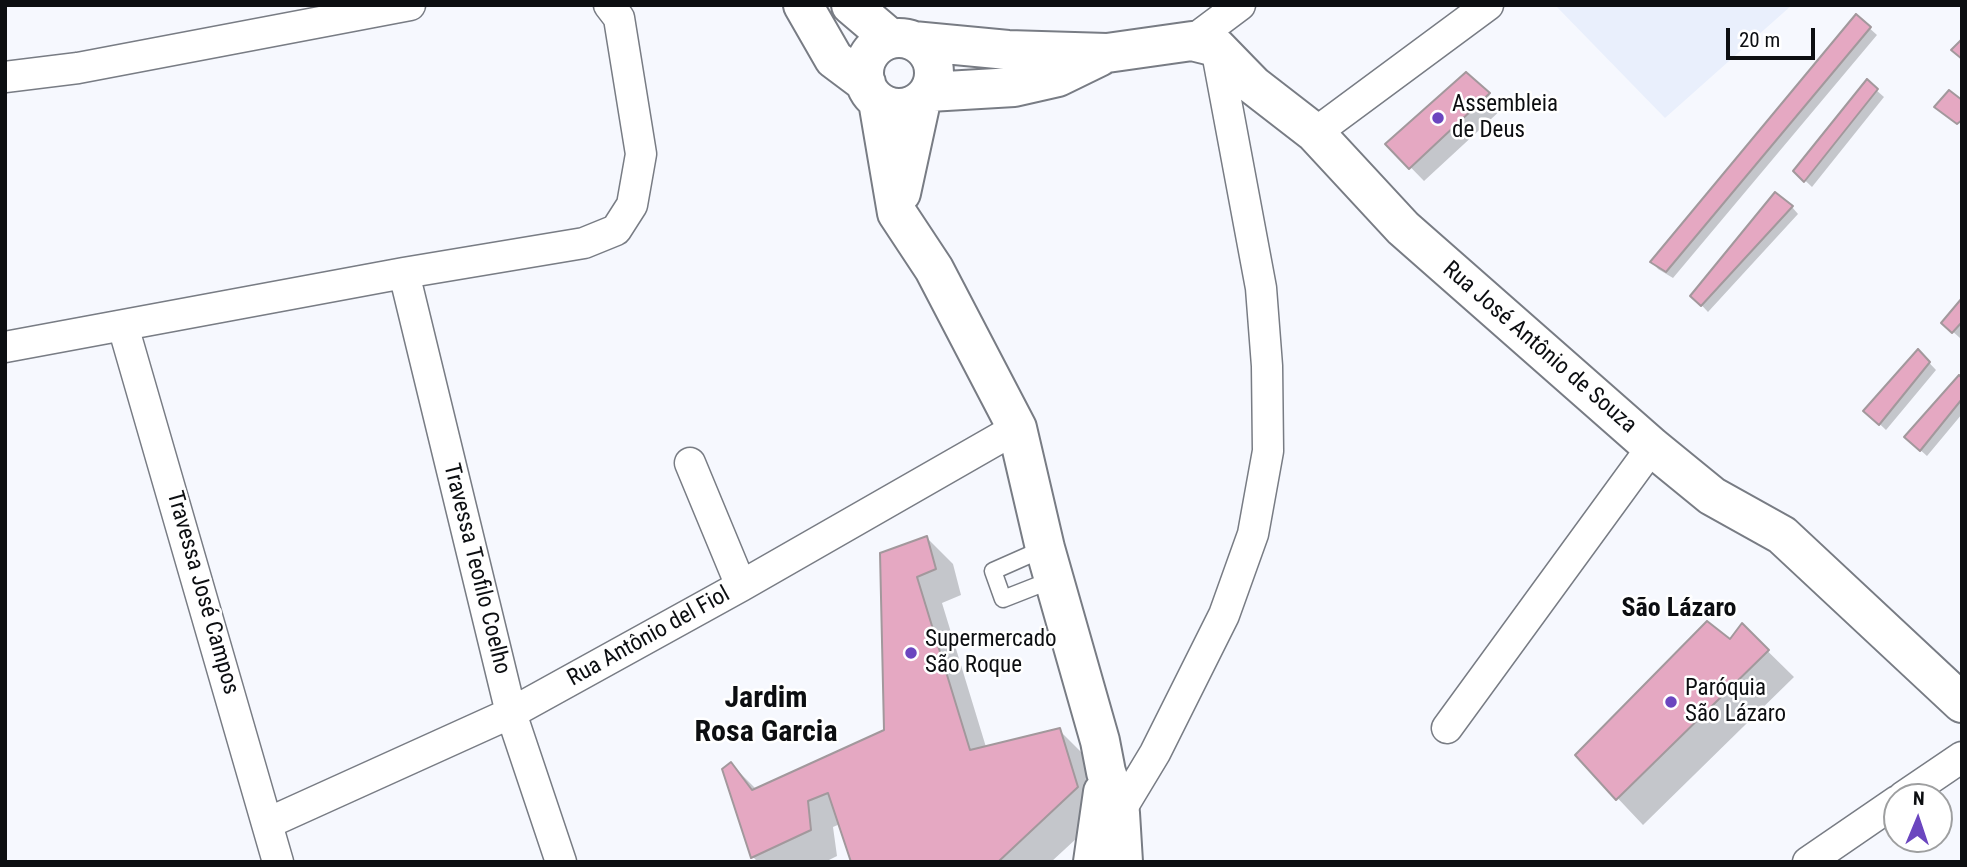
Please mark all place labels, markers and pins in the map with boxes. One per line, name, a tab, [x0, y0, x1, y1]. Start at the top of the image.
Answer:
place label: Assembleia de Deus	[1452, 91, 1558, 145]
marker: Assembleia de Deus	[1430, 110, 1446, 126]
place label: Supermercado São Roque	[925, 626, 1057, 680]
marker: Supermercado São Roque	[903, 645, 919, 661]
place label: Paróquia São Lázaro	[1685, 675, 1786, 729]
marker: Paróquia São Lázaro	[1663, 694, 1679, 710]

